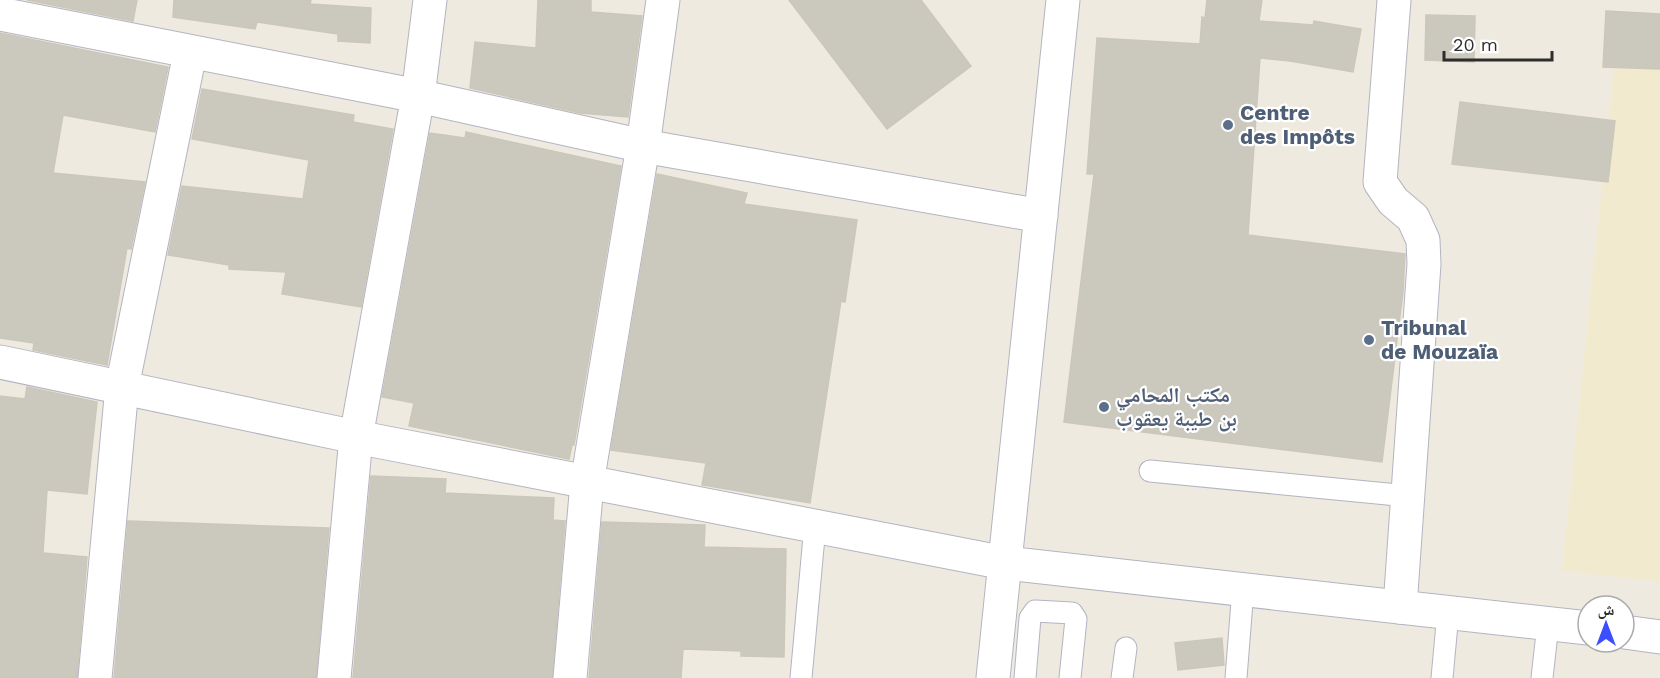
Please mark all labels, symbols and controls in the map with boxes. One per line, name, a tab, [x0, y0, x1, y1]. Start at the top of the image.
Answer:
scale bar	[1444, 24, 1552, 62]
text: 20 m	[1453, 34, 1498, 55]
place label: Centre des Impôts	[1240, 100, 1355, 149]
marker: Centre des Impôts	[1221, 118, 1235, 132]
place label: Tribunal de Mouzaïa	[1381, 315, 1499, 364]
marker: Tribunal de Mouzaïa	[1362, 333, 1376, 347]
place label: مكتب المحامي بن طيبة يعقوب	[1116, 382, 1237, 432]
marker: مكتب المحامي بن طيبة يعقوب	[1097, 400, 1111, 414]
north arrow	[1576, 594, 1636, 654]
text: ش	[1598, 600, 1615, 619]

